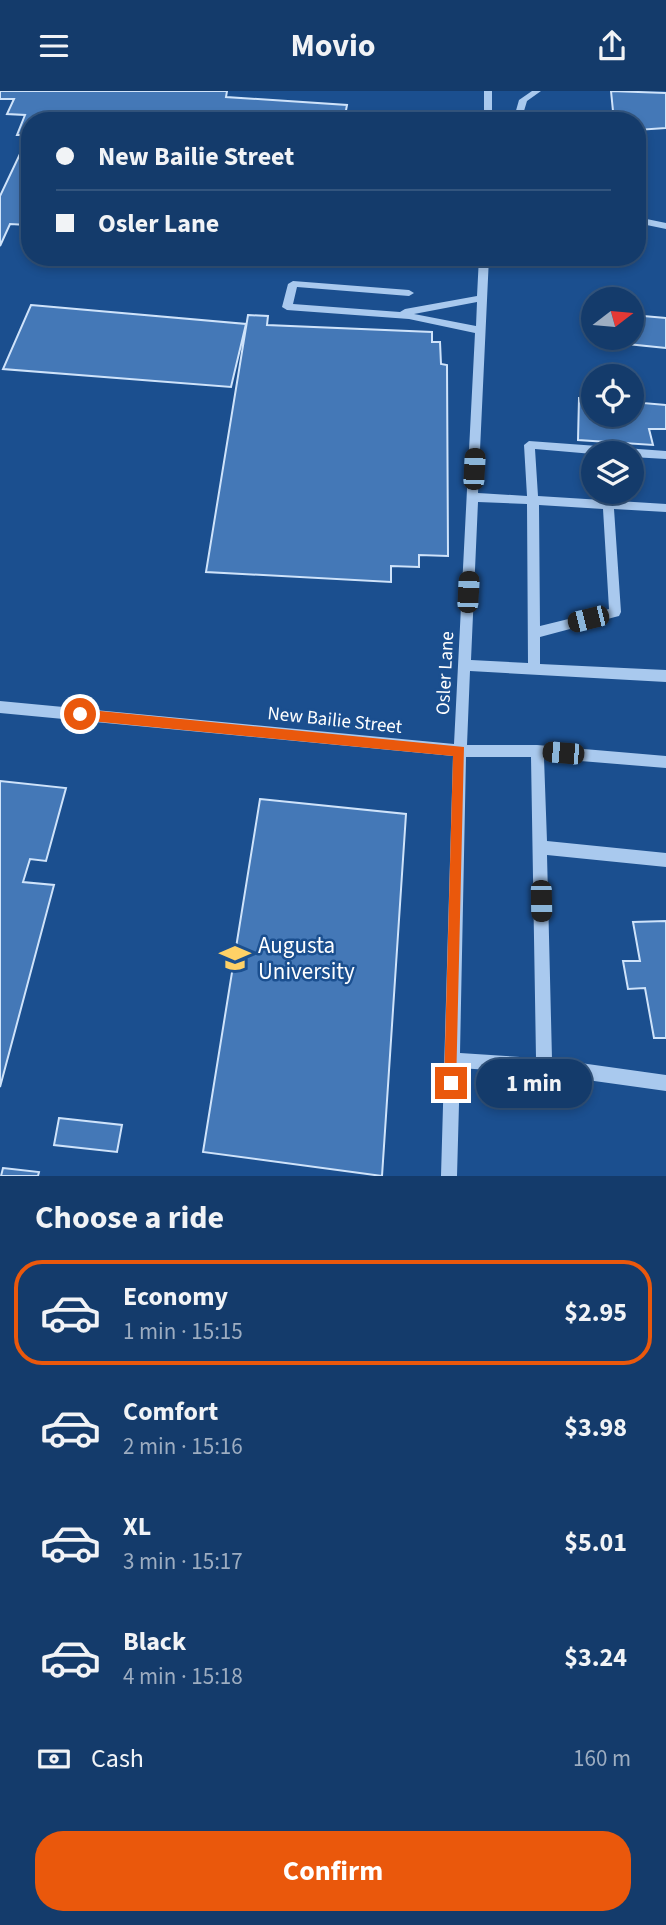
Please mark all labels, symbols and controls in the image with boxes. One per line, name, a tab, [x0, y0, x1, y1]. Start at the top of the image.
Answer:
text: Movio	[290, 23, 376, 69]
icon: menu	[35, 27, 73, 65]
icon: share	[593, 27, 631, 65]
text: New Bailie Street	[98, 138, 294, 175]
text: Osler Lane	[98, 205, 219, 242]
north arrow	[581, 287, 644, 350]
map controls	[581, 287, 644, 504]
button: locate	[581, 364, 644, 427]
button: layers	[581, 441, 644, 504]
car	[463, 447, 486, 491]
car	[457, 570, 480, 614]
car	[566, 604, 611, 634]
street label: Osler Lane	[430, 630, 461, 716]
route start	[64, 698, 96, 730]
street label: New Bailie Street	[266, 700, 404, 741]
car	[542, 741, 585, 765]
car	[531, 880, 552, 922]
place label: Augusta University	[258, 929, 355, 988]
school or university icon: Augusta University	[218, 941, 252, 975]
callout: 1 min	[476, 1059, 591, 1107]
route end	[435, 1067, 467, 1099]
text: 1 min	[506, 1067, 562, 1100]
text: Choose a ride	[35, 1195, 224, 1241]
text: Economy	[123, 1278, 228, 1315]
icon: car	[39, 1281, 102, 1344]
text: $2.95	[564, 1294, 627, 1331]
text: 1 min · 15:15	[123, 1315, 243, 1348]
text: Comfort	[123, 1393, 218, 1430]
icon: car	[39, 1396, 102, 1459]
text: $3.98	[564, 1409, 627, 1446]
text: 2 min · 15:16	[123, 1430, 243, 1463]
text: XL	[123, 1508, 151, 1545]
icon: car	[39, 1511, 102, 1574]
text: $5.01	[564, 1524, 627, 1561]
text: 3 min · 15:17	[123, 1545, 243, 1578]
text: Black	[123, 1623, 186, 1660]
icon: car	[39, 1626, 102, 1689]
text: $3.24	[564, 1639, 627, 1676]
text: 4 min · 15:18	[123, 1660, 243, 1693]
icon: cash	[35, 1740, 73, 1778]
text: Cash	[91, 1740, 144, 1777]
text: 160 m	[573, 1742, 631, 1775]
button: Confirm	[35, 1831, 631, 1911]

